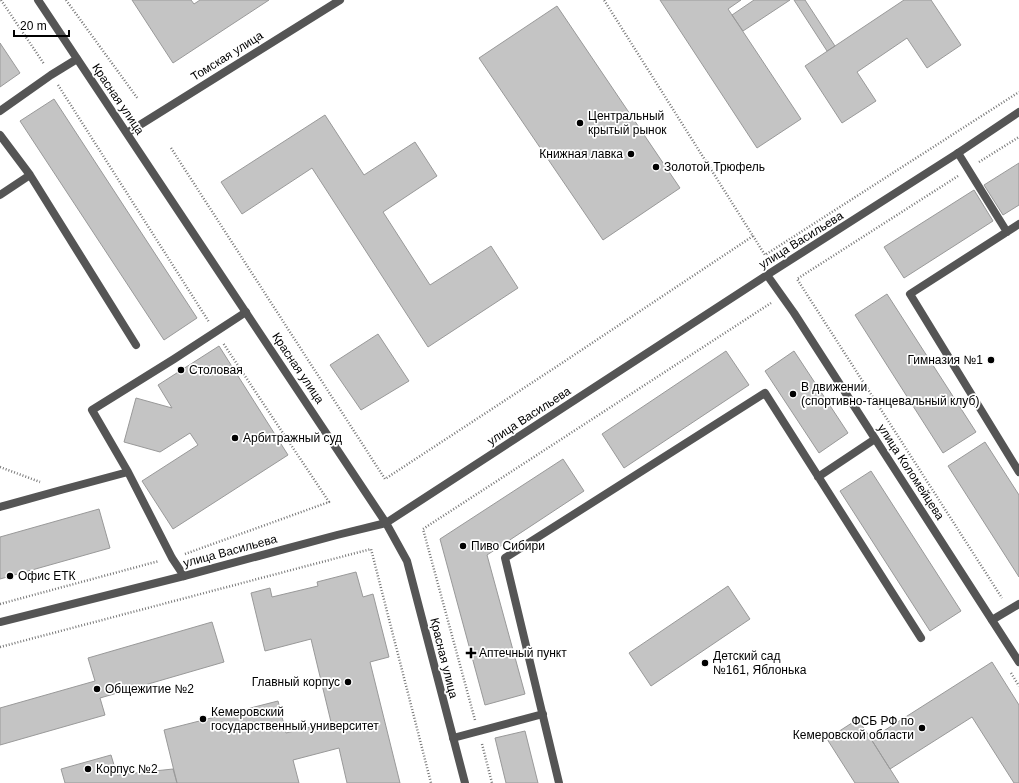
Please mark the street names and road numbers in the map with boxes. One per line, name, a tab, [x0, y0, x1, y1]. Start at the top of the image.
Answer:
street label: Томская улица	[188, 28, 266, 84]
street label: Красная улица	[89, 61, 147, 137]
street label: улица Васильева	[756, 208, 846, 272]
street label: Красная улица	[269, 330, 327, 406]
street label: улица Васильева	[485, 384, 574, 448]
street label: улица Коломейцева	[875, 421, 947, 523]
street label: улица Васильева	[182, 532, 279, 570]
street label: Красная улица	[427, 616, 461, 700]

